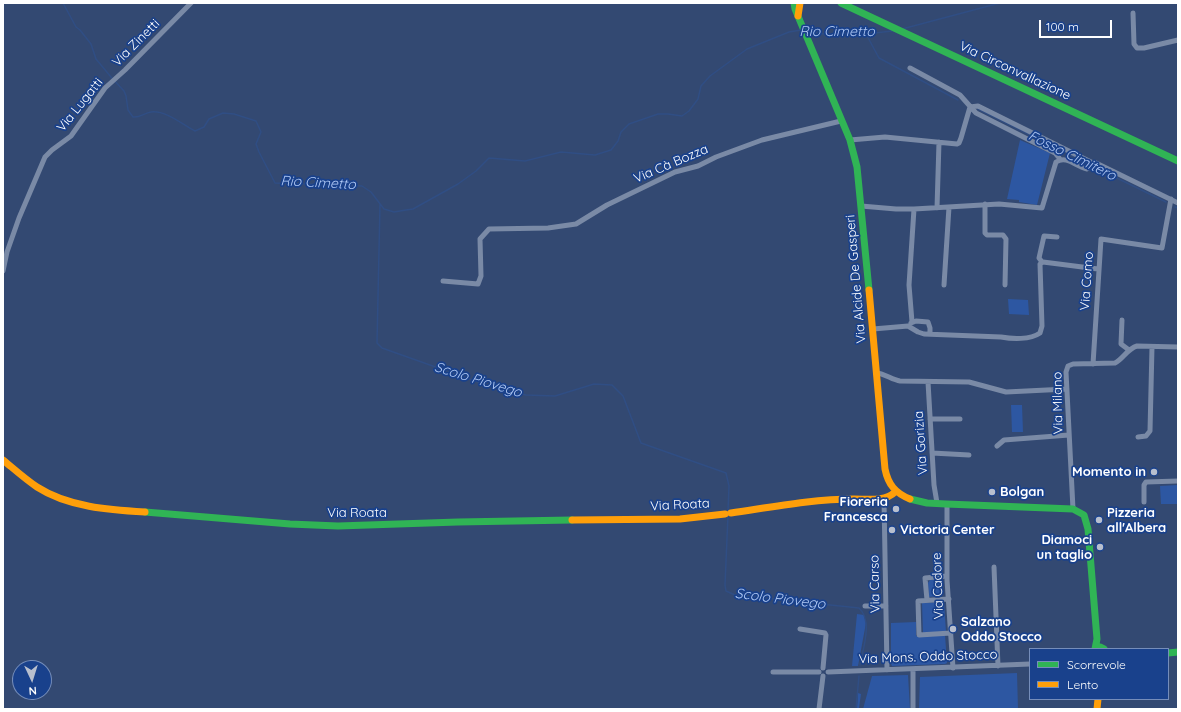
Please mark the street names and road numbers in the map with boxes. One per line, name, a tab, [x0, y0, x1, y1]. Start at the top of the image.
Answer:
street label: Via Zinetti	[109, 16, 163, 70]
street label: Via Circonvallazione	[957, 38, 1073, 104]
street label: Via Lugatti	[54, 75, 106, 135]
street label: Via Cà Bozza	[631, 141, 711, 187]
street label: Via Alcide De Gasperi	[843, 214, 869, 344]
street label: Via Como	[1077, 251, 1097, 311]
street label: Via Milano	[1050, 372, 1066, 434]
street label: Via Gorizia	[911, 410, 931, 476]
street label: Via Roata	[650, 496, 710, 514]
street label: Via Roata	[327, 505, 387, 521]
street label: Via Cadore	[929, 552, 947, 620]
street label: Via Carso	[867, 555, 883, 613]
street label: Via Mons. Oddo Stocco	[858, 647, 998, 667]

